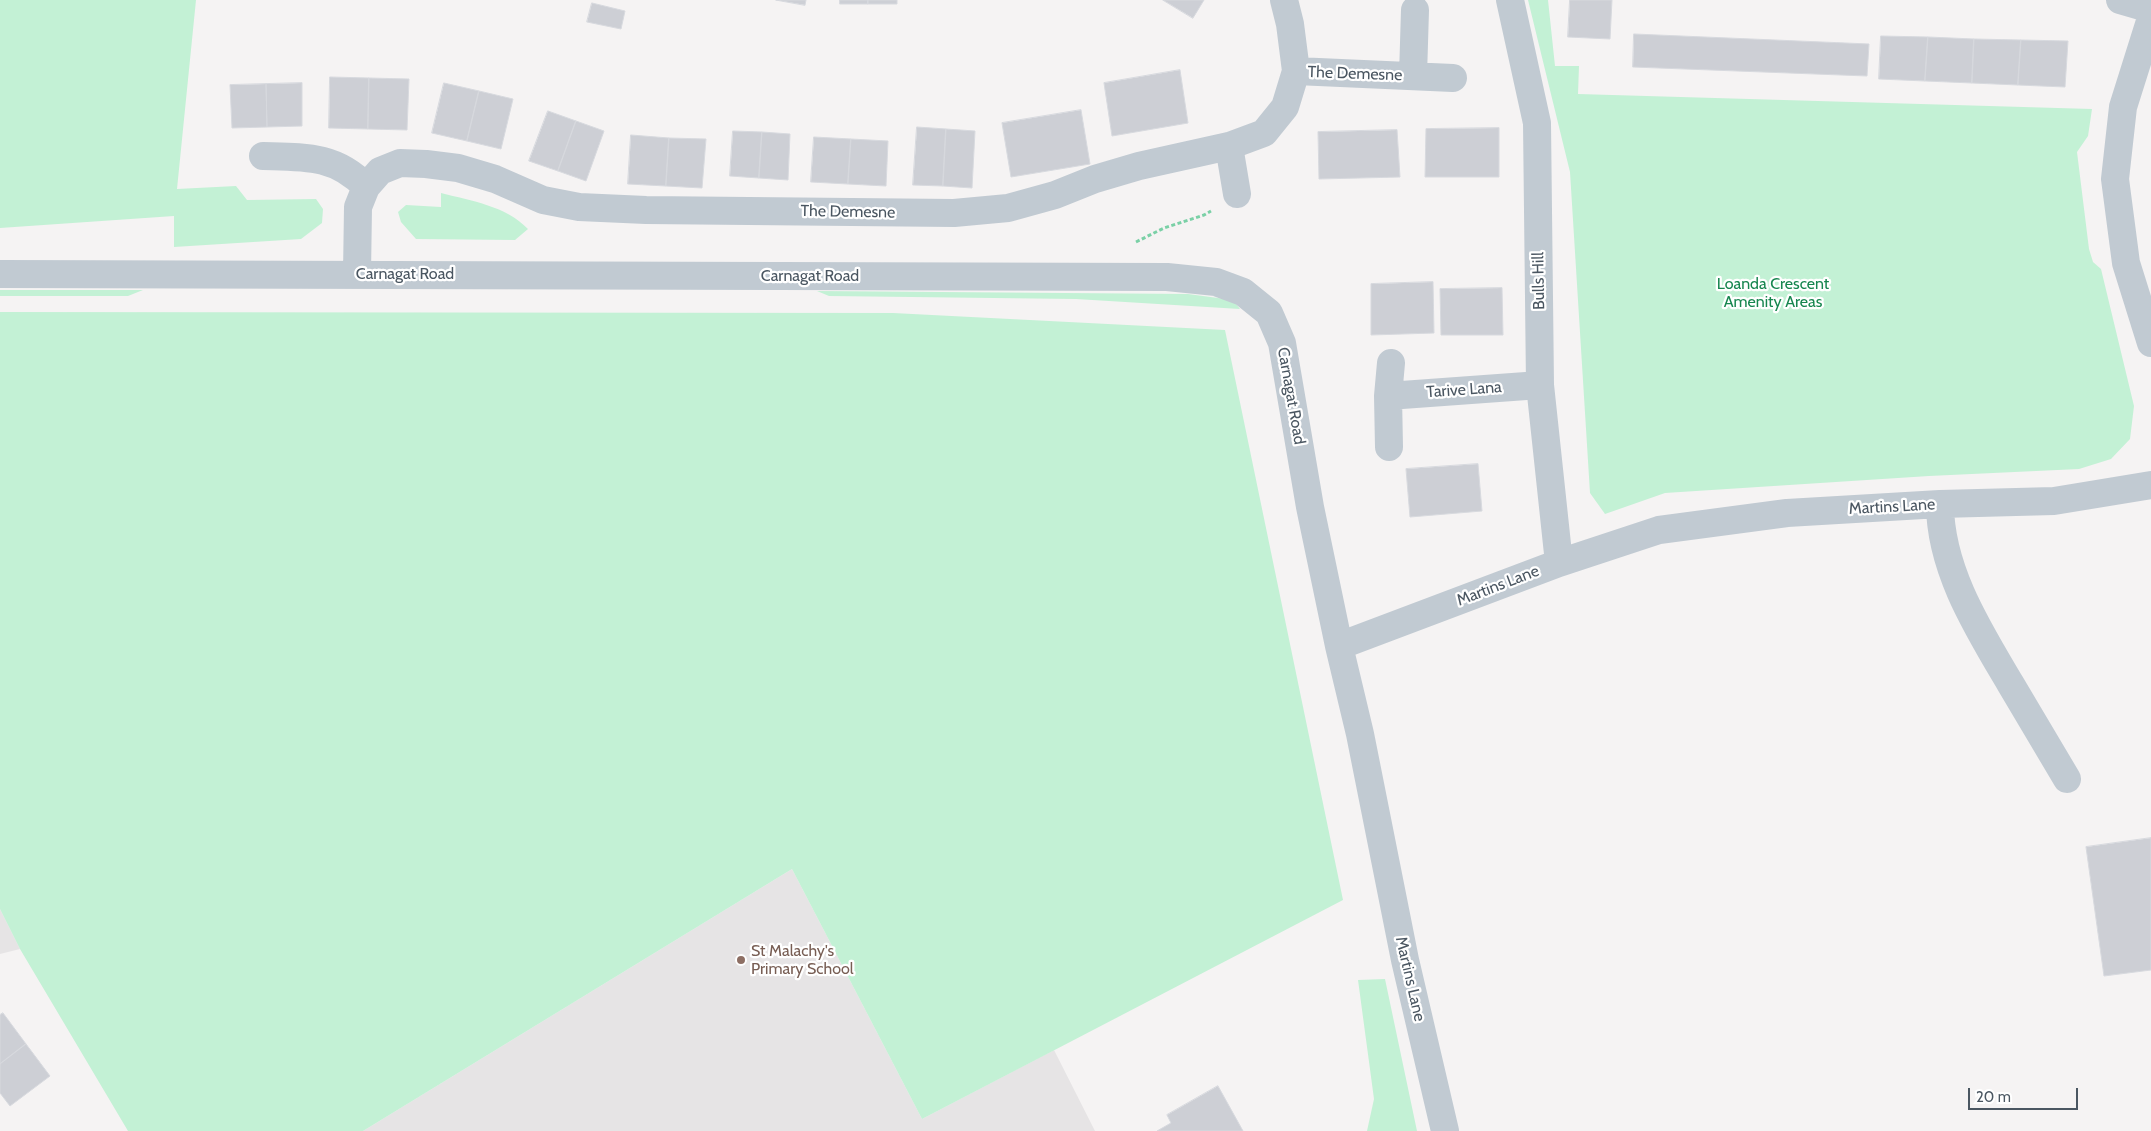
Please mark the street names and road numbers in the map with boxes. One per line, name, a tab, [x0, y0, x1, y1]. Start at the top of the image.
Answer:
street label: The Demesne	[1307, 63, 1403, 85]
street label: The Demesne	[801, 202, 895, 222]
street label: Bulls Hill	[1529, 252, 1549, 310]
street label: Carnagat Road	[356, 264, 454, 284]
street label: Carnagat Road	[761, 266, 859, 286]
street label: Carnagat Road	[1273, 346, 1309, 446]
street label: Tarive Lana	[1426, 378, 1502, 402]
street label: Martins Lane	[1848, 495, 1936, 519]
street label: Martins Lane	[1454, 562, 1542, 610]
street label: Martins Lane	[1391, 935, 1429, 1023]

